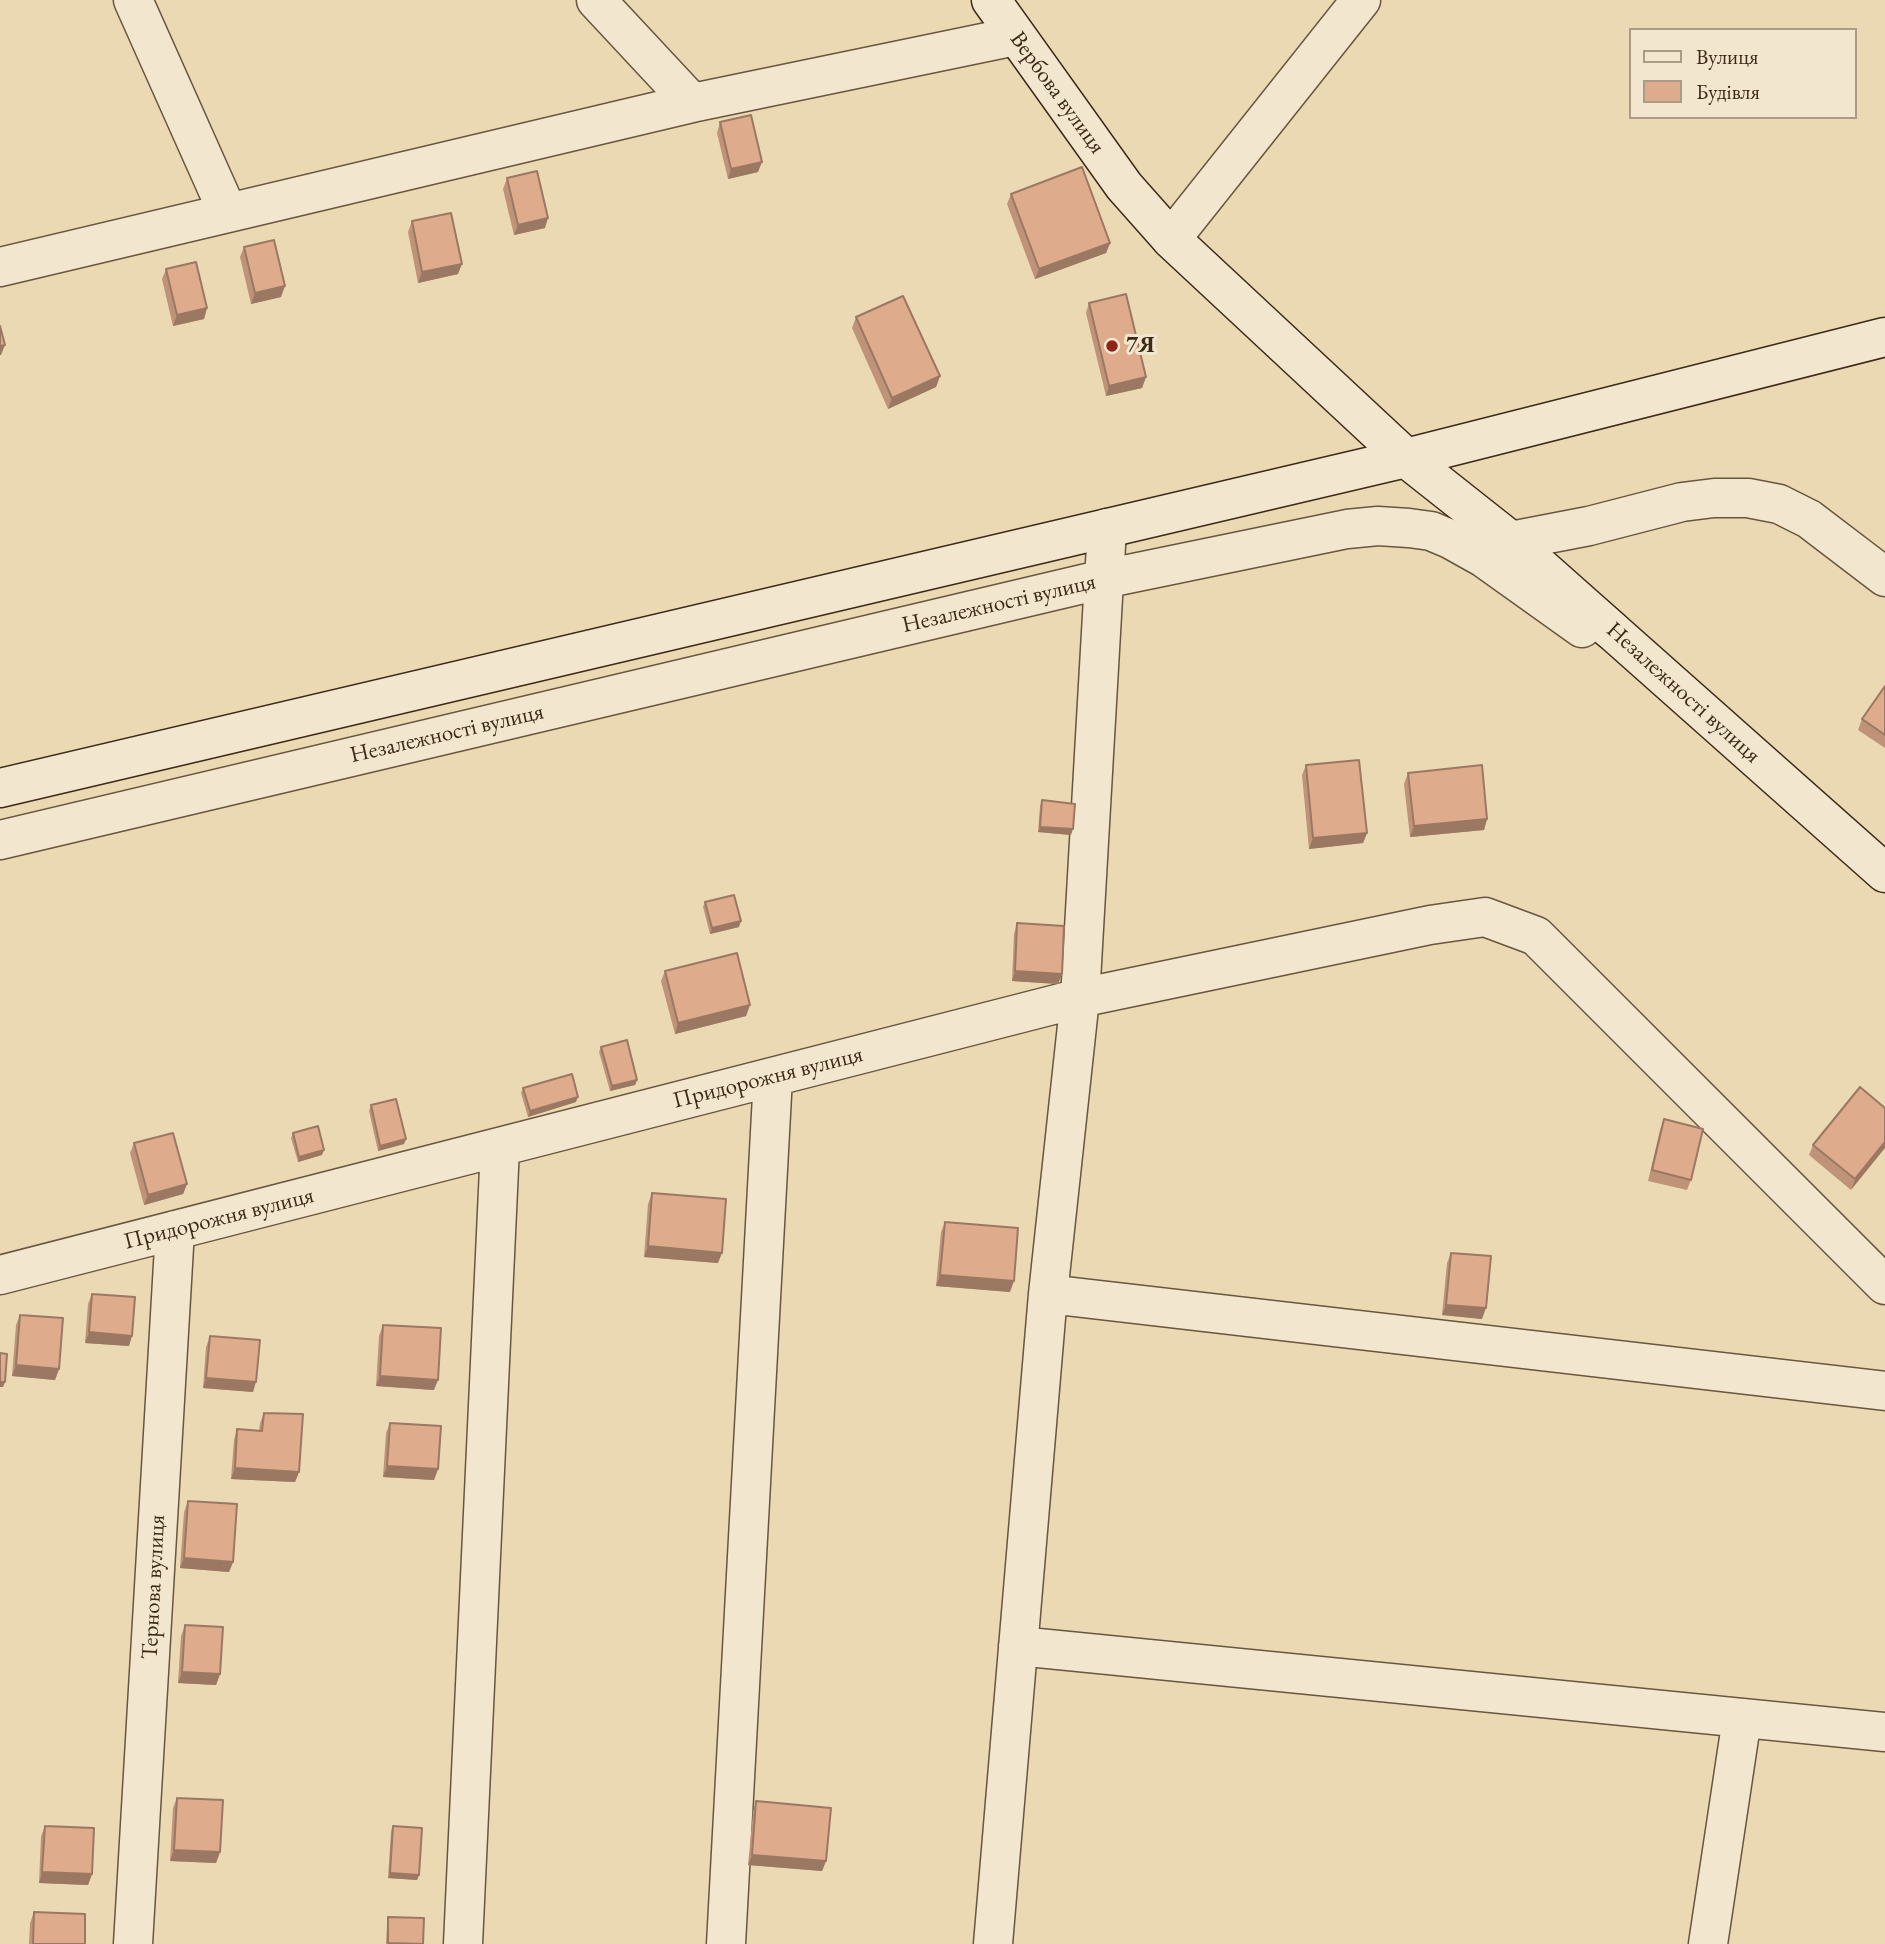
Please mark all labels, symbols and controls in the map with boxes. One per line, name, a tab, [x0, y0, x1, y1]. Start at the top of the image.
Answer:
street label: Вербова вулиця	[1003, 26, 1111, 160]
legend	[1630, 28, 1857, 119]
text: Вулиця	[1696, 43, 1758, 70]
text: Будівля	[1696, 78, 1760, 105]
place label: 7Я	[1126, 332, 1155, 360]
marker: 7Я	[1104, 338, 1120, 354]
street label: Незалежності вулиця	[899, 568, 1099, 640]
street label: Незалежності вулиця	[1600, 617, 1766, 769]
street label: Незалежності вулиця	[347, 698, 547, 770]
street label: Придорожня вулиця	[670, 1041, 866, 1115]
street label: Придорожня вулиця	[121, 1182, 317, 1256]
street label: Тернова вулиця	[136, 1514, 172, 1660]

